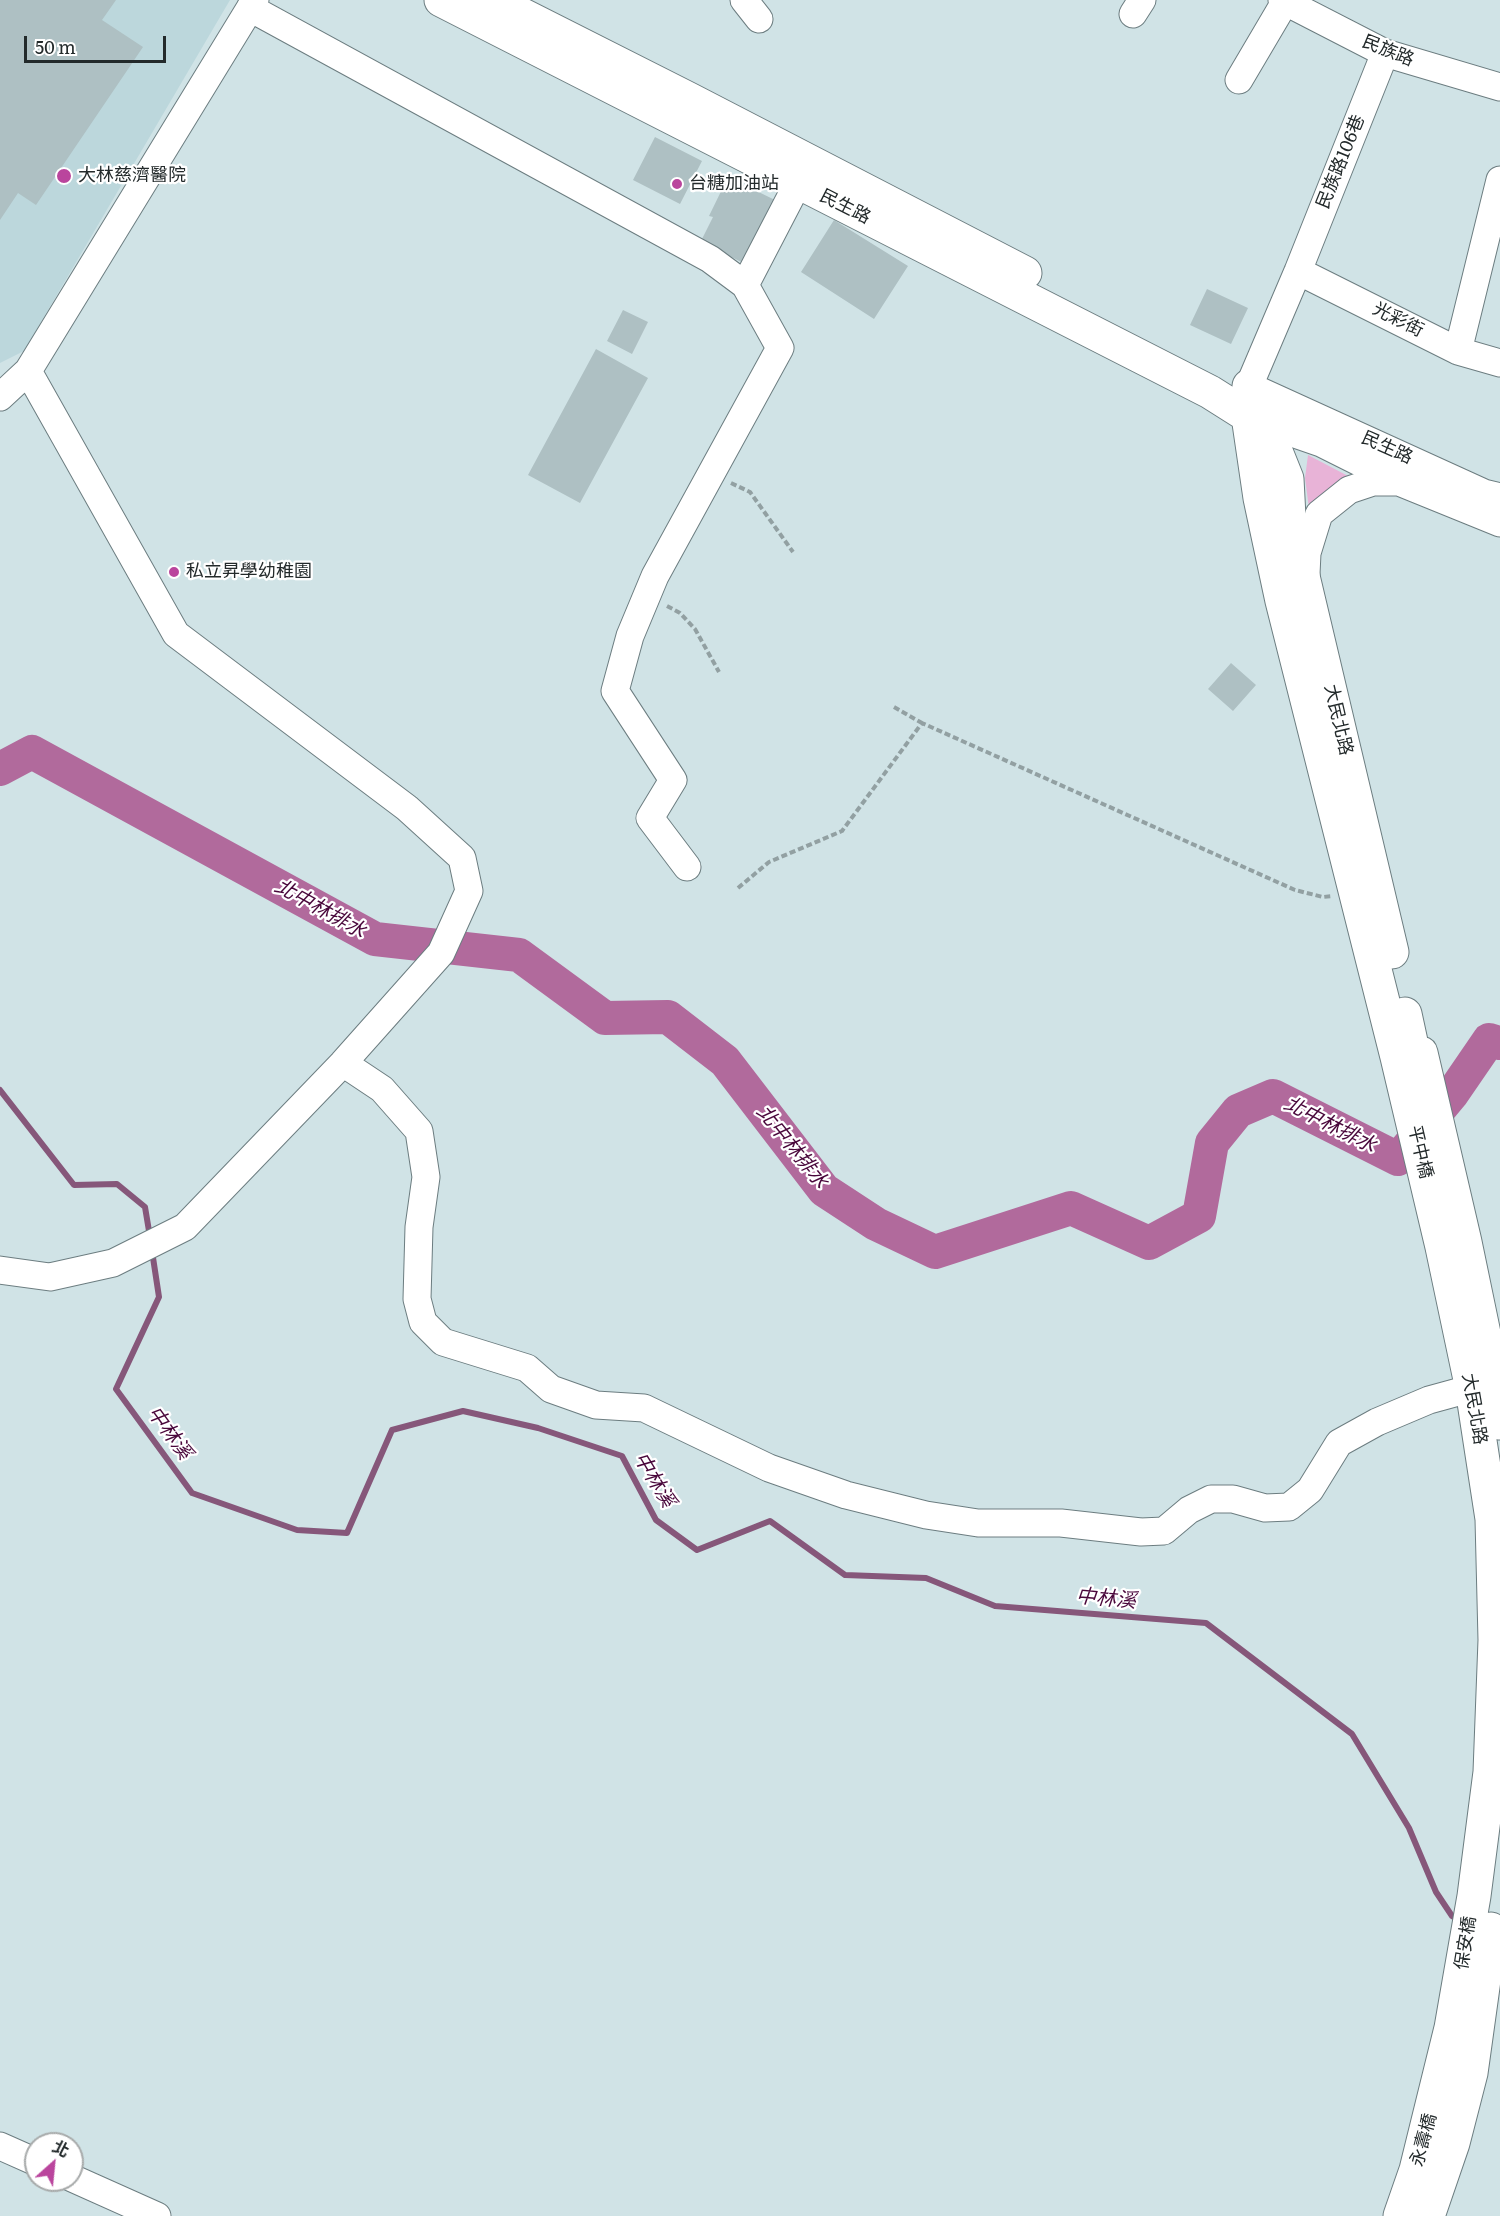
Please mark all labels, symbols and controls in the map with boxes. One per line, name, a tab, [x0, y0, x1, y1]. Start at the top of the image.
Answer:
scale bar	[27, 24, 170, 62]
street label: 民族路	[1359, 31, 1417, 71]
text: 50 m	[35, 33, 76, 60]
street label: 民族路106巷	[1312, 112, 1370, 212]
place label: 大林慈濟醫院	[78, 165, 186, 187]
marker: 大林慈濟醫院	[55, 167, 73, 185]
place label: 台糖加油站	[689, 173, 779, 195]
marker: 台糖加油站	[670, 177, 684, 191]
street label: 民生路	[816, 185, 874, 229]
street label: 光彩街	[1369, 298, 1427, 342]
street label: 民生路	[1358, 427, 1416, 469]
place label: 私立昇學幼稚園	[186, 561, 312, 583]
marker: 私立昇學幼稚園	[167, 565, 181, 579]
street label: 大民北路	[1319, 682, 1357, 758]
water label: 北中林排水	[270, 874, 370, 944]
water label: 北中林排水	[1280, 1092, 1380, 1158]
water label: 北中林排水	[751, 1101, 833, 1193]
street label: 平中橋	[1403, 1123, 1437, 1181]
street label: 大民北路	[1457, 1372, 1491, 1446]
water label: 中林溪	[142, 1402, 196, 1464]
water label: 中林溪	[628, 1448, 680, 1512]
water label: 中林溪	[1075, 1584, 1137, 1614]
street label: 保安橋	[1451, 1915, 1481, 1971]
street label: 永壽橋	[1407, 2111, 1441, 2169]
north arrow	[24, 2132, 84, 2192]
text: 北	[49, 2133, 74, 2162]

